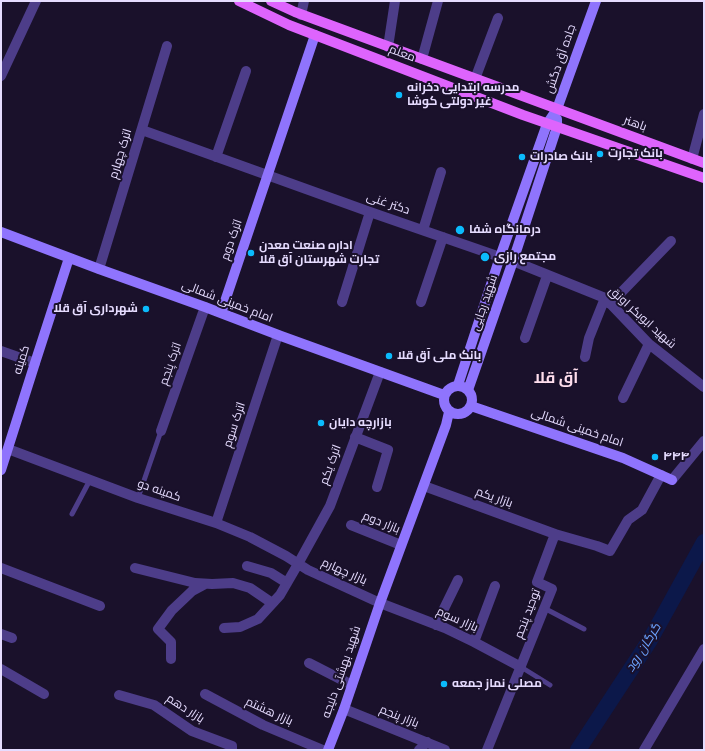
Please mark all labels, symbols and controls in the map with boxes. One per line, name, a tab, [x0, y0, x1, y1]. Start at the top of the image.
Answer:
street label: جاده آق دگش	[542, 23, 580, 95]
street label: معلم	[387, 42, 417, 66]
place label: مدرسه ابتدایی دخرانه غیر دولتی کوشا	[407, 81, 519, 109]
marker: مدرسه ابتدایی دخرانه غیر دولتی کوشا	[394, 90, 404, 100]
street label: باهنر	[622, 113, 648, 135]
street label: اترک چهارم	[107, 127, 135, 181]
place label: بانک تجارت	[608, 147, 663, 161]
marker: بانک تجارت	[595, 149, 605, 159]
place label: بانک صادرات	[530, 150, 593, 164]
marker: بانک صادرات	[517, 152, 527, 162]
street label: دکتر غنی	[364, 190, 412, 218]
street label: اترک دوم	[218, 218, 246, 262]
place label: درمانگاه شفا	[469, 223, 541, 237]
marker: درمانگاه شفا	[454, 224, 466, 236]
place label: اداره صنعت معدن تجارت شهرستان آق قلا	[259, 239, 379, 267]
marker: اداره صنعت معدن تجارت شهرستان آق قلا	[246, 248, 256, 258]
place label: مجتمع رازی	[494, 250, 556, 264]
marker: مجتمع رازی	[479, 251, 491, 263]
street label: شهید رجایی	[469, 273, 501, 333]
street label: امام خمینی شمالی	[179, 278, 275, 326]
street label: شهید ابوبکر اونق	[605, 284, 679, 352]
place label: شهرداری آق قلا	[54, 302, 138, 316]
marker: شهرداری آق قلا	[141, 304, 151, 314]
street label: اترک پنجم	[157, 341, 185, 387]
street label: کمینه	[11, 344, 33, 376]
place label: بانک ملی آق قلا	[397, 349, 481, 363]
marker: بانک ملی آق قلا	[384, 351, 394, 361]
district label: آق قلا	[534, 369, 578, 389]
street label: اترک سوم	[221, 400, 249, 450]
street label: امام خمینی شمالی	[529, 406, 625, 450]
place label: بازارچه دایان	[329, 416, 392, 430]
marker: بازارچه دایان	[316, 418, 326, 428]
street label: اترک یکم	[317, 443, 345, 487]
place label: ۴۴۴	[663, 450, 689, 464]
marker: ۴۴۴	[650, 452, 660, 462]
street label: کمینه دو	[135, 477, 183, 505]
street label: بازار یکم	[473, 485, 515, 511]
street label: بازار دوم	[360, 509, 402, 537]
street label: بازار چهارم	[319, 556, 369, 588]
street label: توحید پنجم	[512, 587, 544, 641]
street label: بازار سوم	[434, 605, 480, 635]
water label: گرگان رود	[623, 621, 665, 675]
street label: شهید بهشتی دلیجه	[319, 624, 365, 720]
place label: مصلی نماز جمعه	[452, 677, 542, 691]
marker: مصلی نماز جمعه	[439, 679, 449, 689]
street label: بازار دهم	[163, 691, 207, 727]
street label: بازار هشتم	[243, 695, 295, 729]
street label: بازار پنجم	[377, 703, 421, 731]

